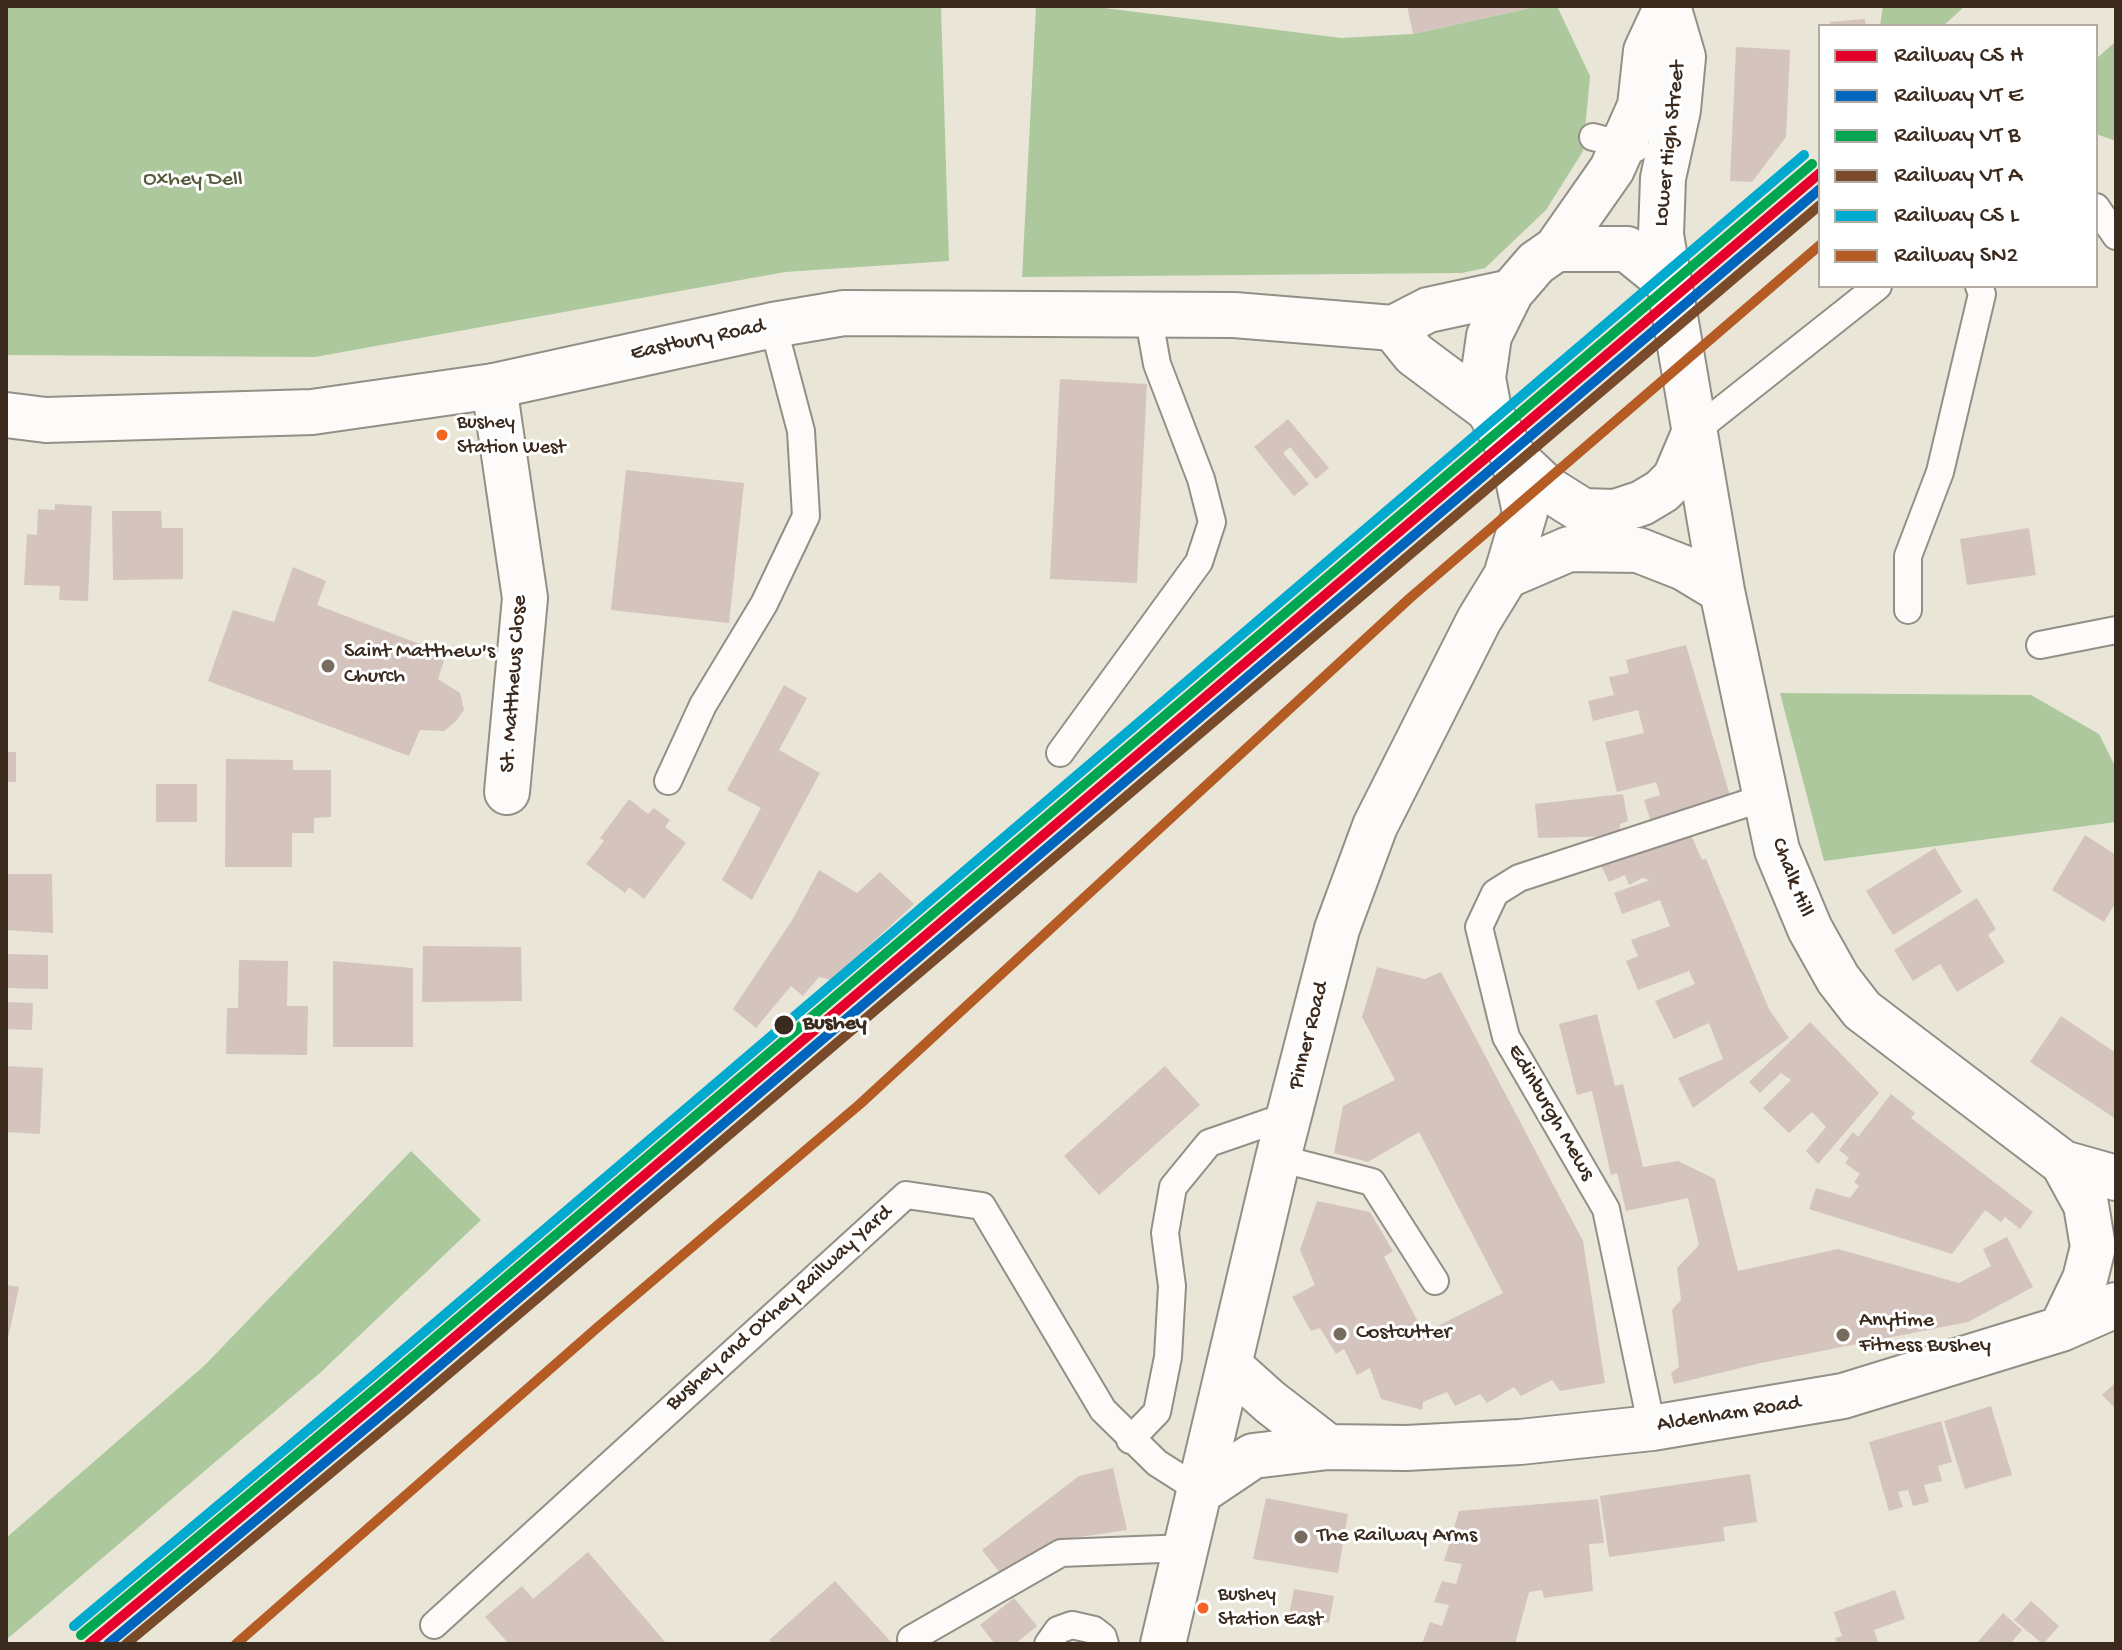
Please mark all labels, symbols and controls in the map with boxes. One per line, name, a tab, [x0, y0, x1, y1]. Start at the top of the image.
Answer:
legend	[1818, 24, 2098, 288]
text: Railway CS H	[1894, 42, 2023, 71]
street label: Lower High Street	[1649, 60, 1693, 228]
text: Railway VT E	[1894, 82, 2023, 111]
text: Railway VT B	[1894, 122, 2020, 151]
text: Railway VT A	[1894, 162, 2022, 191]
park label: Oxhey Dell	[143, 168, 243, 194]
text: Railway CS L	[1894, 202, 2018, 231]
text: Railway SN2	[1894, 242, 2018, 271]
street label: Eastbury Road	[628, 314, 768, 368]
place label: Bushey Station West	[457, 412, 566, 459]
marker: Bushey Station West	[434, 427, 450, 443]
street label: St. Matthews Close	[496, 594, 534, 774]
place label: Saint Matthew's Church	[344, 640, 495, 692]
marker: Saint Matthew's Church	[319, 657, 337, 675]
street label: Chalk Hill	[1764, 835, 1818, 921]
street label: Pinner Road	[1284, 979, 1336, 1093]
place label: Bushey	[803, 1012, 867, 1038]
marker: Bushey	[772, 1013, 796, 1037]
street label: Edinburgh Mews	[1500, 1040, 1600, 1186]
street label: Bushey and Oxhey Railway Yard	[661, 1200, 899, 1418]
place label: Anytime Fitness Bushey	[1859, 1309, 1991, 1360]
place label: Costcutter	[1356, 1321, 1451, 1347]
marker: Costcutter	[1331, 1325, 1349, 1343]
marker: Anytime Fitness Bushey	[1834, 1326, 1852, 1344]
street label: Aldenham Road	[1655, 1391, 1803, 1439]
place label: The Railway Arms	[1317, 1524, 1477, 1550]
marker: The Railway Arms	[1292, 1528, 1310, 1546]
place label: Bushey Station East	[1218, 1584, 1323, 1631]
marker: Bushey Station East	[1195, 1600, 1211, 1616]

